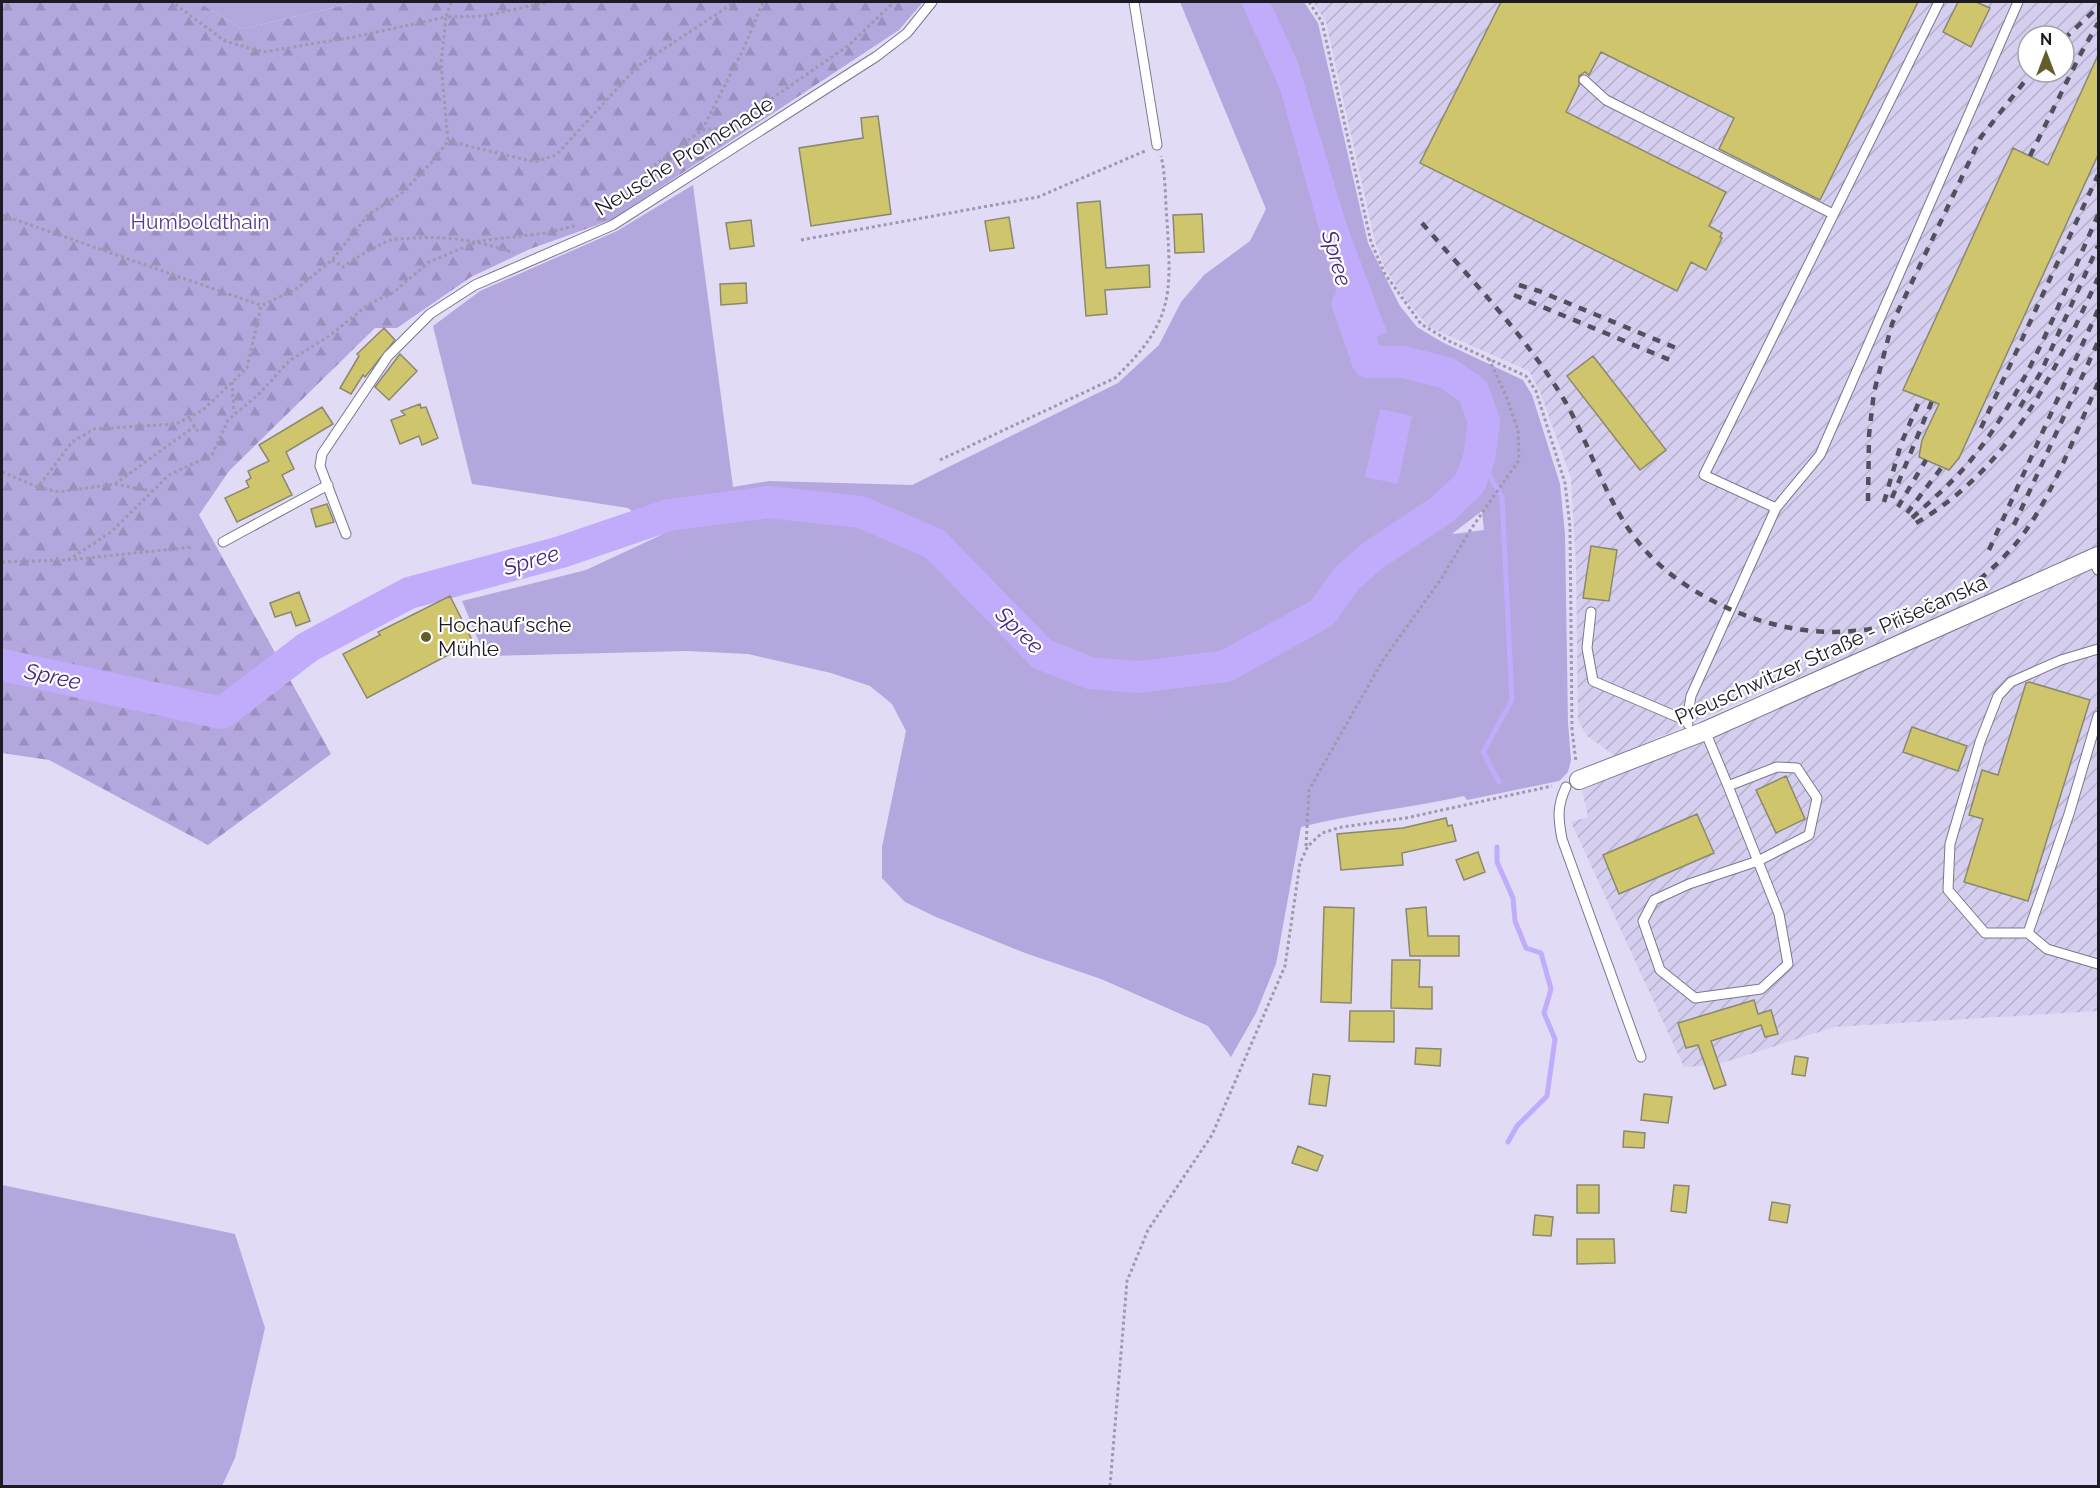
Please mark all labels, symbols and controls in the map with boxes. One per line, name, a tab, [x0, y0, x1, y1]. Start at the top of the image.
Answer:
north arrow	[2016, 24, 2076, 84]
text: N	[2040, 30, 2052, 49]
street label: Neusche Promenade	[590, 90, 778, 221]
park label: Humboldthain	[130, 209, 270, 234]
water label: Spree	[1316, 226, 1357, 289]
water label: Spree	[499, 540, 562, 581]
street label: Preuschwitzer Straße - Přišečanska	[1671, 569, 1991, 730]
water label: Spree	[990, 600, 1050, 659]
place label: Hochauf'sche Mühle	[438, 612, 571, 661]
marker: Hochauf'sche Mühle	[419, 630, 433, 644]
water label: Spree	[22, 657, 84, 695]

